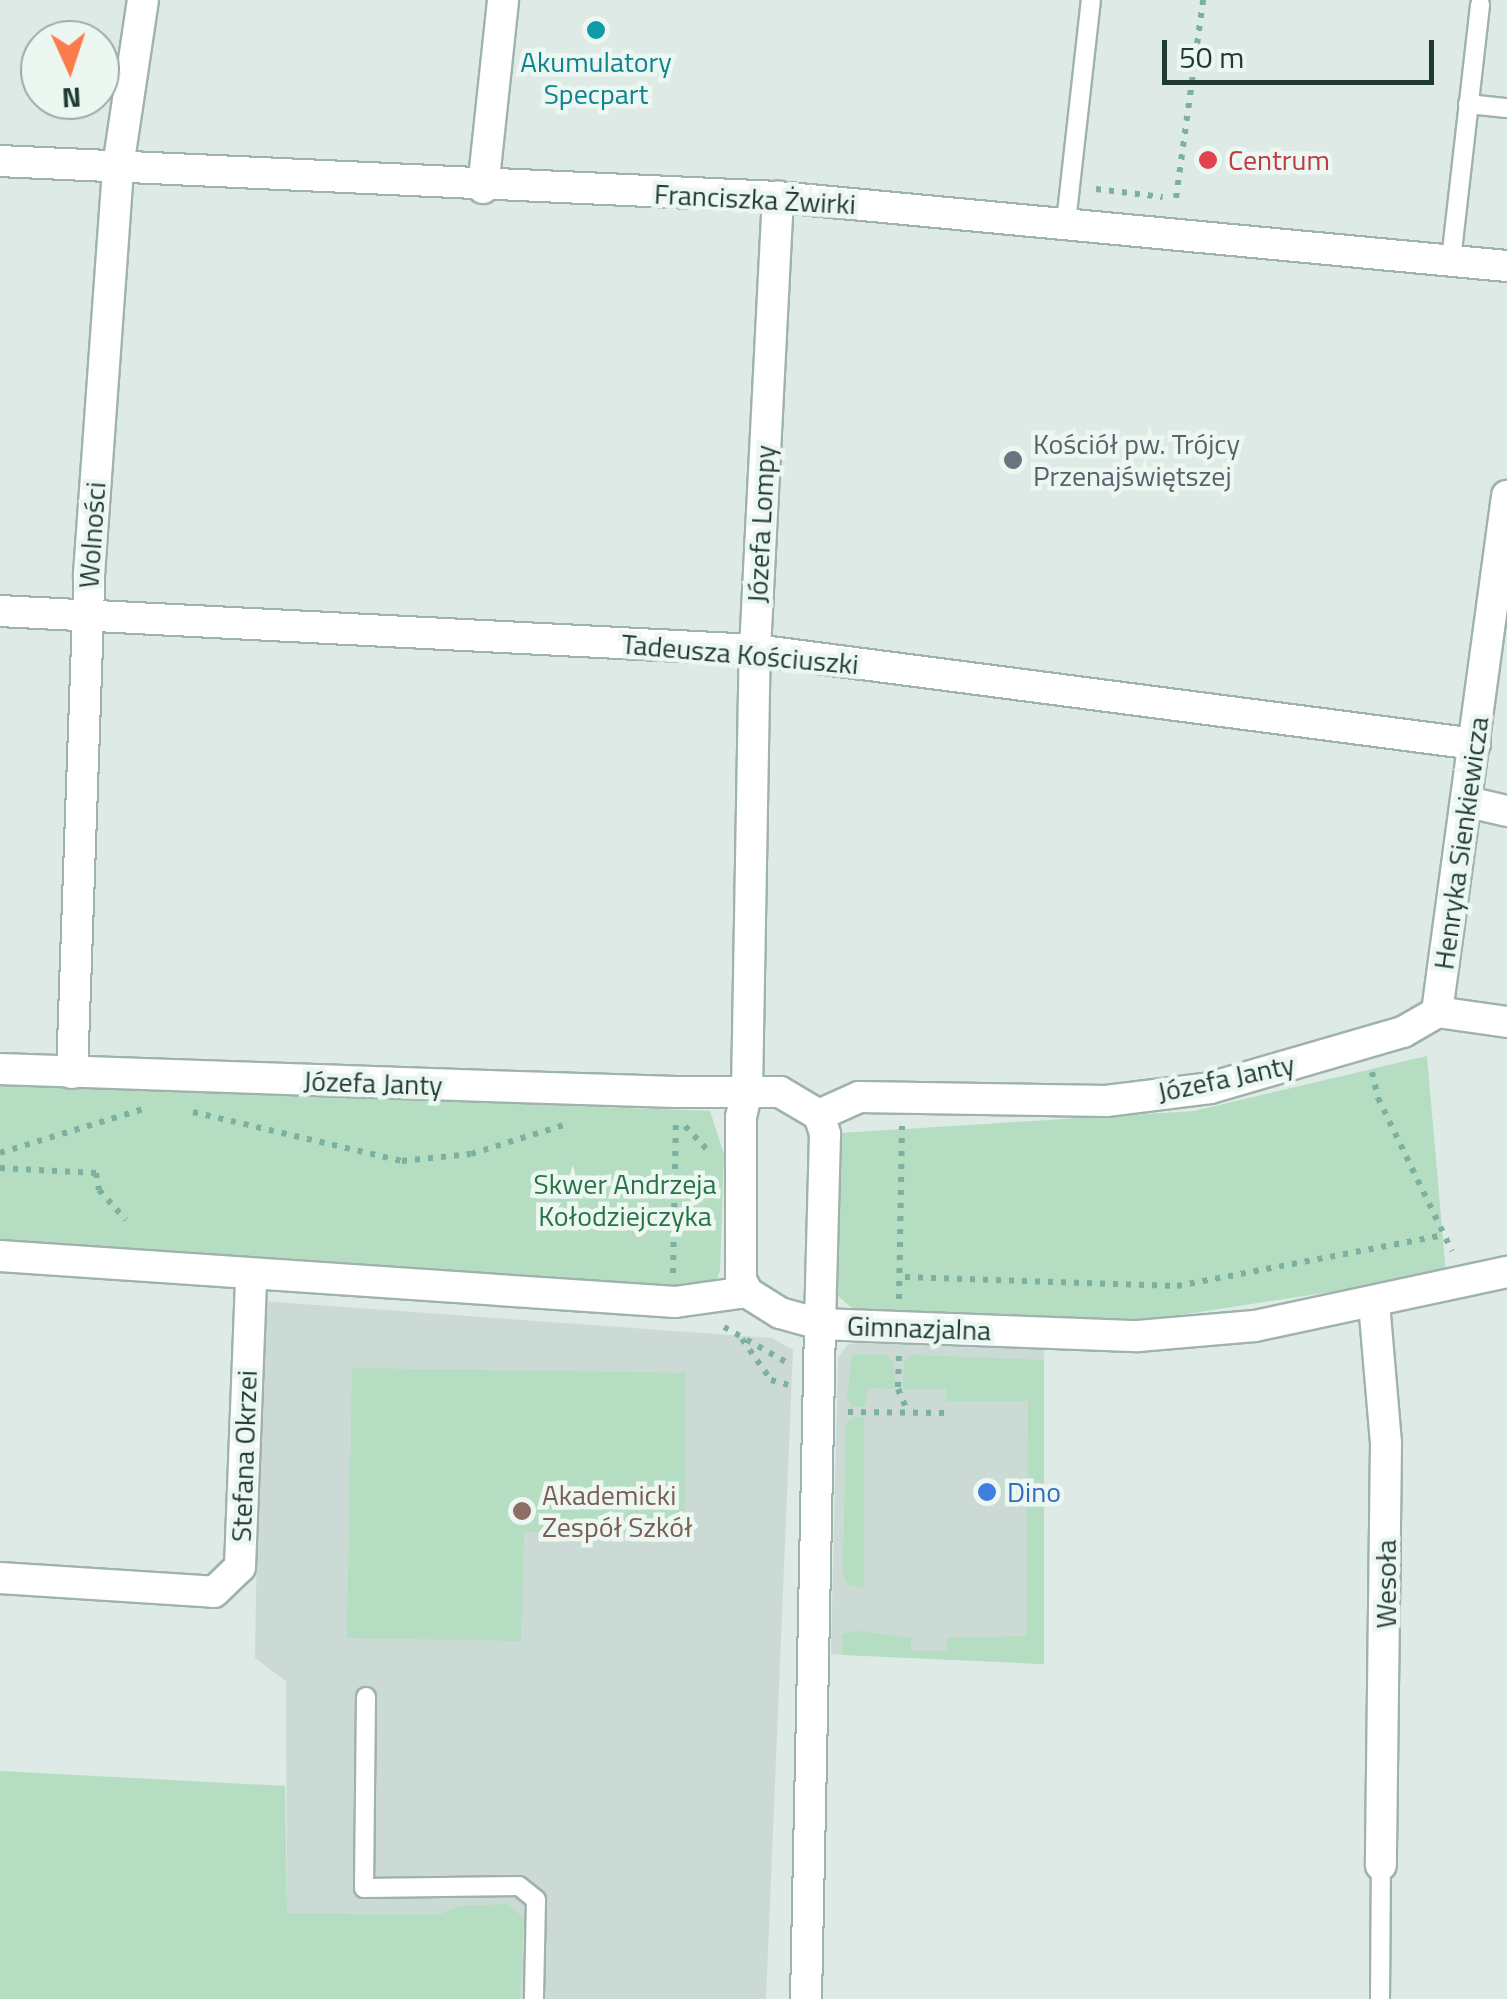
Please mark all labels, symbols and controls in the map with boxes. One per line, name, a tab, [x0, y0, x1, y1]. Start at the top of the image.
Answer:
marker: Akumulatory Specpart	[585, 19, 607, 41]
north arrow	[20, 20, 120, 120]
scale bar	[1167, 20, 1440, 82]
text: 50 m	[1179, 34, 1244, 80]
place label: Akumulatory Specpart	[520, 45, 672, 111]
text: N	[61, 76, 82, 120]
place label: Centrum	[1228, 143, 1330, 177]
marker: Centrum	[1197, 149, 1219, 171]
street label: Franciszka Żwirki	[653, 177, 857, 221]
place label: Kościół pw. Trójcy Przenajświętszej	[1033, 427, 1240, 493]
street label: Józefa Lompy	[740, 444, 782, 604]
marker: Kościół pw. Trójcy Przenajświętszej	[1002, 449, 1024, 471]
street label: Wolności	[72, 481, 112, 589]
street label: Tadeusza Kościuszki	[620, 627, 860, 681]
street label: Henryka Sienkiewicza	[1427, 714, 1495, 972]
street label: Józefa Janty	[1154, 1047, 1298, 1109]
street label: Józefa Janty	[303, 1064, 443, 1102]
park label: Skwer Andrzeja Kołodziejczyka	[534, 1167, 716, 1233]
street label: Gimnazjalna	[846, 1309, 992, 1347]
street label: Stefana Okrzei	[224, 1370, 264, 1542]
place label: Dino	[1007, 1475, 1061, 1509]
place label: Akademicki Zespół Szkół	[542, 1478, 693, 1544]
marker: Dino	[976, 1481, 998, 1503]
marker: Akademicki Zespół Szkół	[511, 1500, 533, 1522]
street label: Wesoła	[1369, 1540, 1403, 1628]

